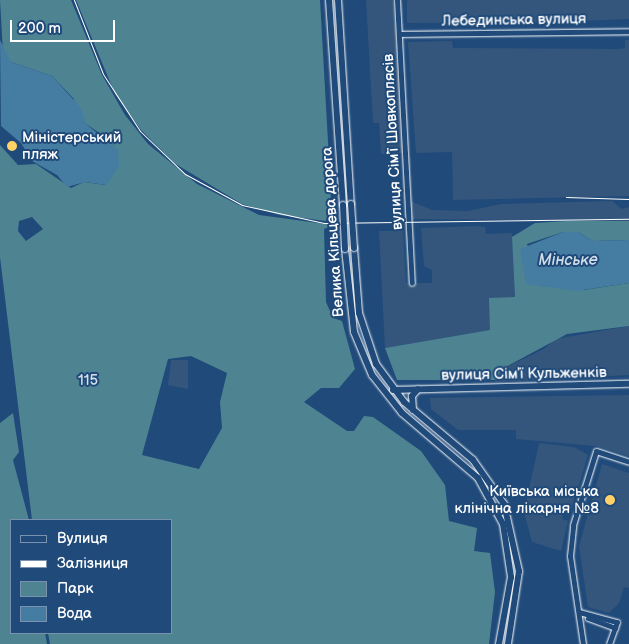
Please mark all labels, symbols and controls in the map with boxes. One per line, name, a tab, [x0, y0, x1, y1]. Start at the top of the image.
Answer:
scale bar	[12, 10, 118, 42]
street label: Лебединська вулиця	[442, 10, 586, 30]
text: 200 m	[18, 19, 61, 38]
street label: вулиця Сімʼї Шовкоплясів	[379, 53, 407, 231]
place label: Міністерський пляж	[22, 128, 121, 163]
marker: Міністерський пляж	[6, 140, 18, 152]
street label: Велика Кільцева дорога	[318, 146, 348, 318]
water label: Мінське	[538, 251, 598, 271]
street label: вулиця Сімʼї Кульженків	[441, 364, 607, 384]
park label: 115	[78, 372, 98, 390]
place label: Київська міська клінічна лікарня №8	[455, 482, 599, 517]
marker: Київська міська клінічна лікарня №8	[603, 493, 617, 507]
legend	[10, 519, 172, 634]
text: Вулиця	[57, 529, 108, 548]
text: Залізниця	[57, 554, 128, 573]
text: Парк	[57, 579, 94, 598]
text: Вода	[57, 604, 92, 623]

